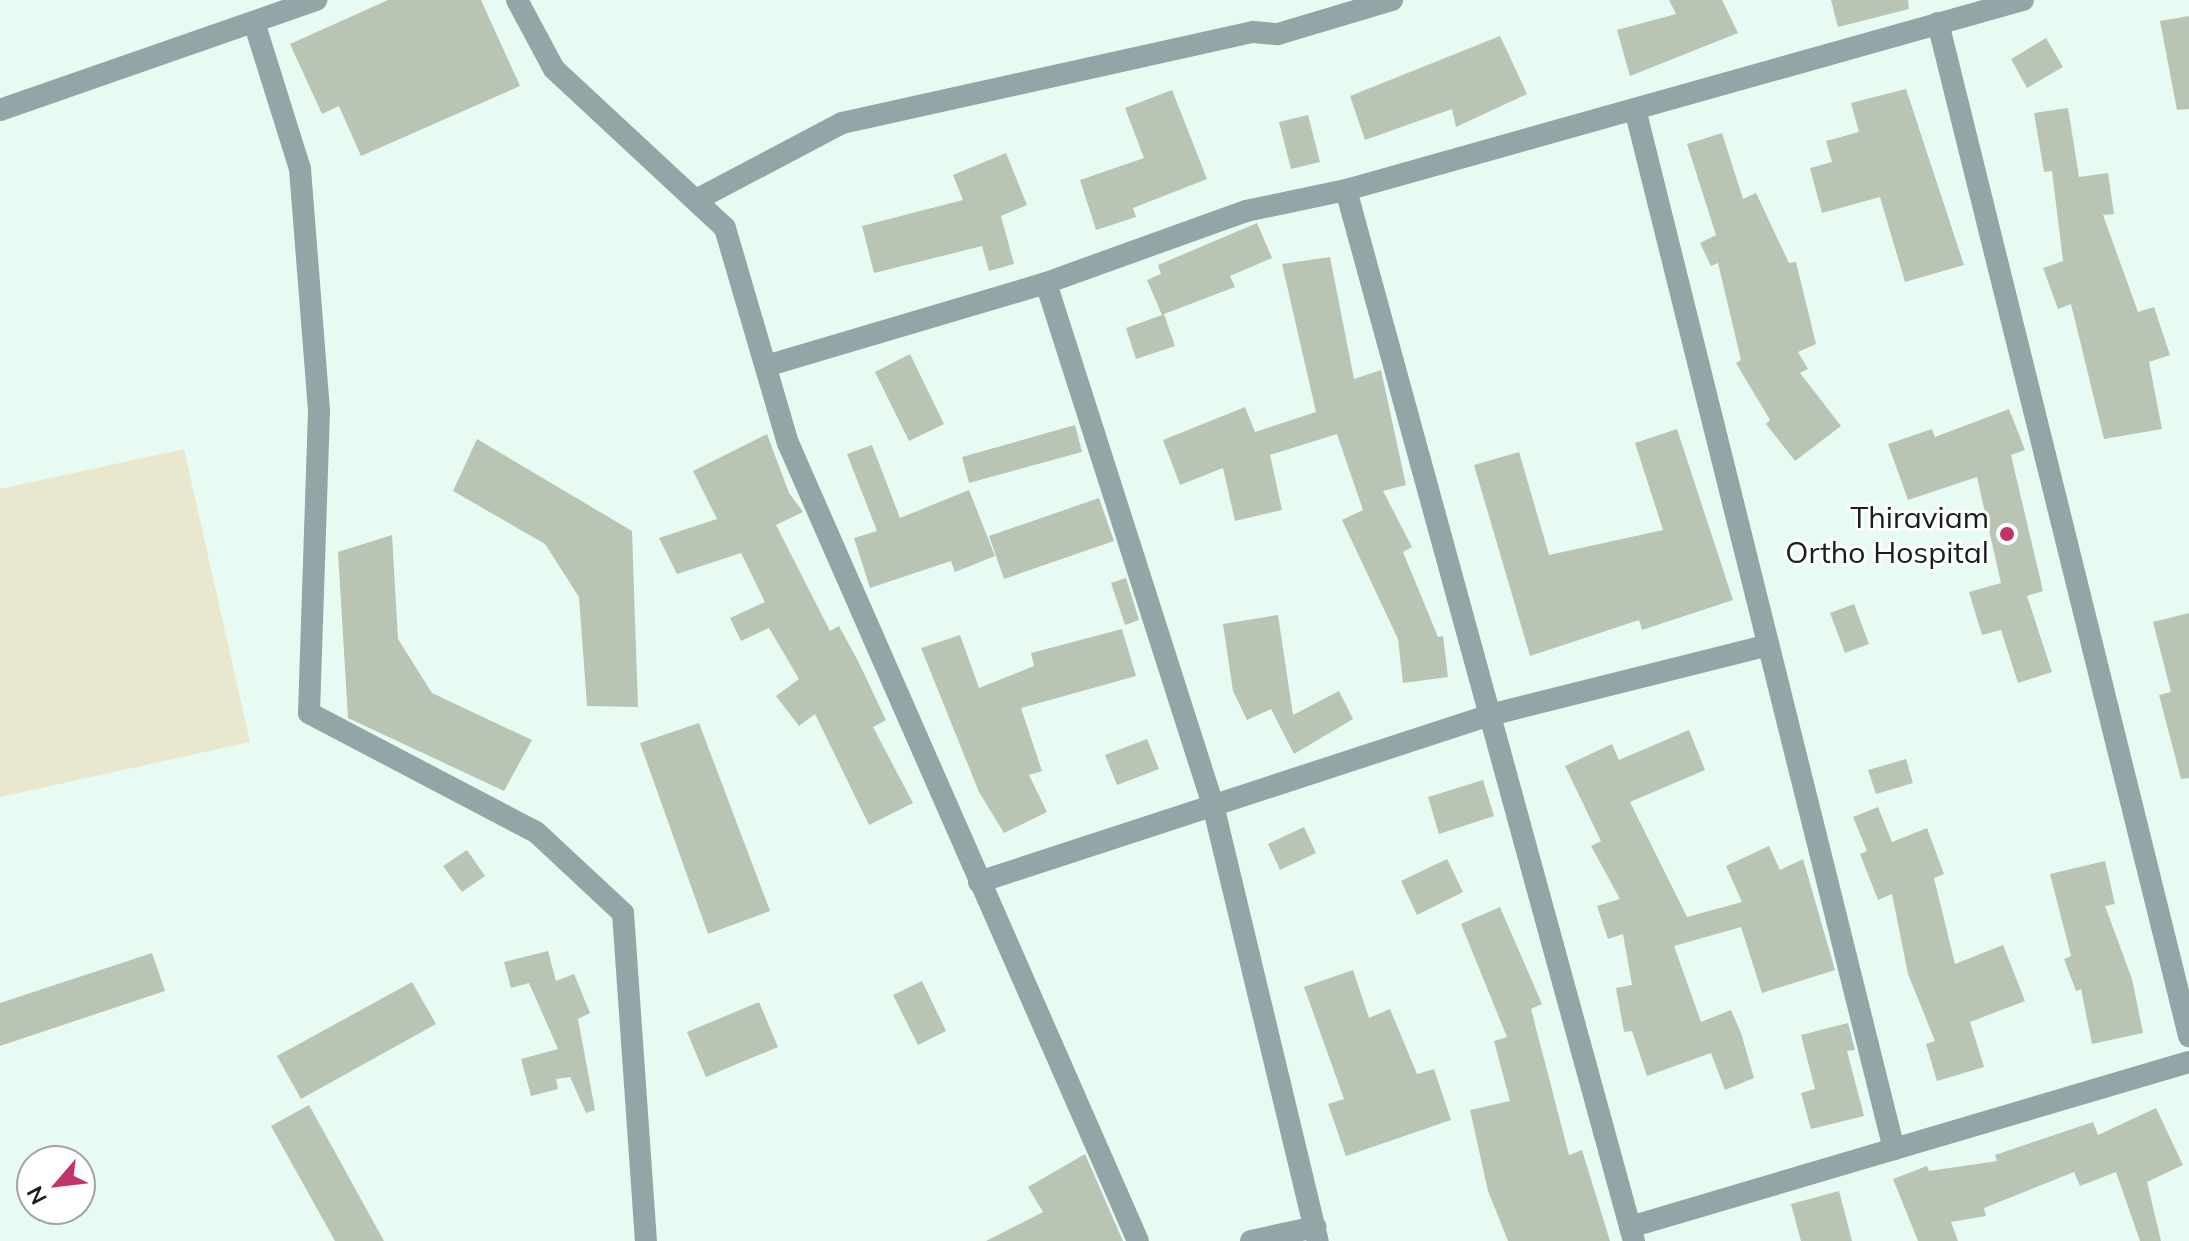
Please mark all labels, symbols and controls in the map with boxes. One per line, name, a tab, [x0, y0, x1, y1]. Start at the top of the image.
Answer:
place label: Thiraviam Ortho Hospital	[1785, 499, 1989, 570]
marker: Thiraviam Ortho Hospital	[1996, 523, 2018, 545]
north arrow	[16, 1145, 96, 1225]
text: N	[20, 1181, 53, 1209]

